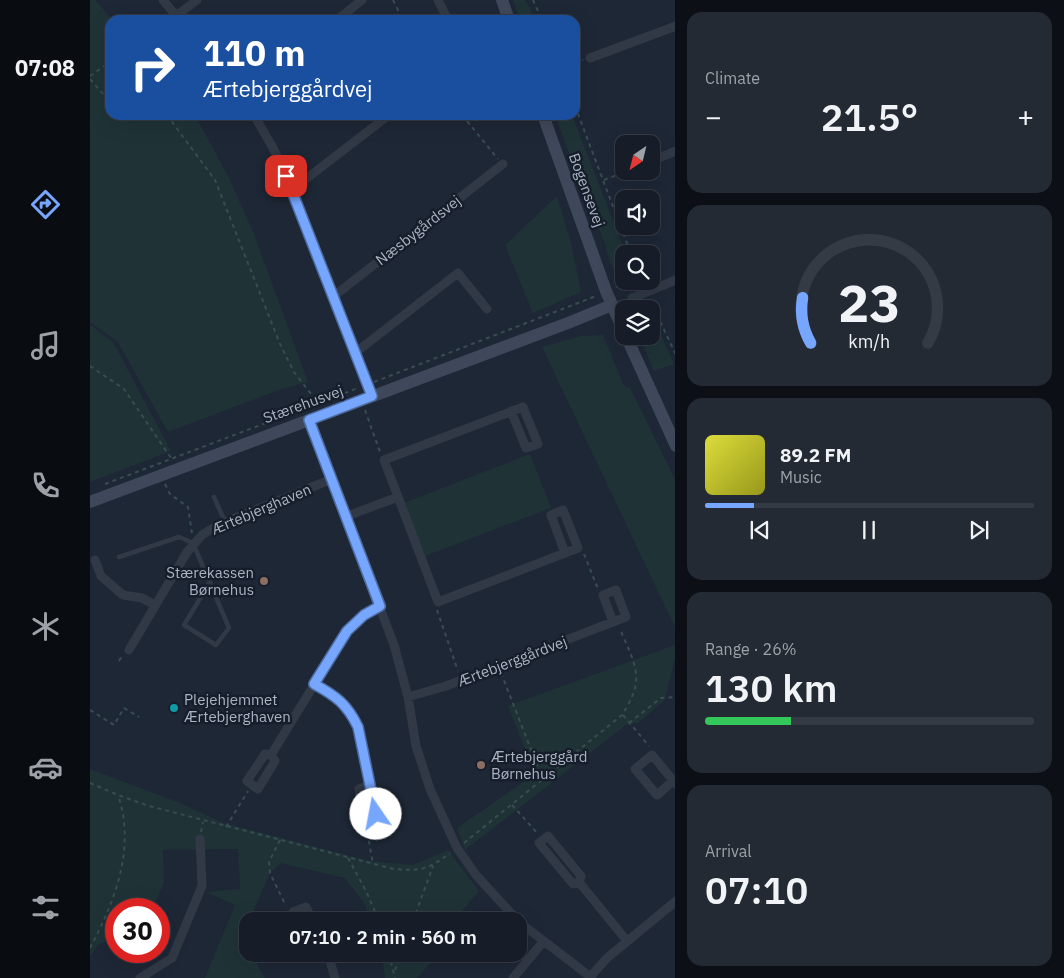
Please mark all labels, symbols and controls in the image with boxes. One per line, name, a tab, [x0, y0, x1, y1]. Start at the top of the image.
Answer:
text: 110 m	[203, 30, 306, 76]
icon: right	[120, 35, 185, 100]
text: 07:08	[15, 53, 75, 82]
text: Climate	[705, 68, 760, 88]
text: Ærtebjerggårdvej	[203, 74, 373, 103]
text: 21.5°	[821, 92, 918, 141]
text: −	[705, 98, 722, 135]
text: +	[1017, 98, 1034, 135]
north arrow	[615, 135, 660, 180]
map controls	[615, 135, 660, 345]
street label: Bogensevej	[565, 150, 609, 230]
pin	[265, 155, 307, 197]
icon: arrive	[272, 162, 300, 190]
icon: directions	[28, 187, 63, 222]
button: sound	[615, 190, 660, 235]
street label: Næsbygårdsvej	[372, 191, 464, 269]
button: search	[615, 245, 660, 290]
text: 23	[838, 269, 901, 336]
button: layers	[615, 300, 660, 345]
icon: music	[28, 328, 63, 363]
text: km/h	[849, 330, 891, 353]
street label: Stærehusvej	[260, 381, 346, 427]
text: 89.2 FM	[780, 443, 851, 467]
text: Music	[780, 467, 822, 487]
icon: phone	[28, 468, 63, 503]
street label: Ærtebjerghaven	[208, 479, 314, 539]
icon: previous	[746, 516, 774, 544]
icon: pause	[855, 516, 883, 544]
icon: next	[965, 516, 993, 544]
place label: Stærekassen Børnehus	[166, 563, 254, 599]
marker: Stærekassen Børnehus	[258, 575, 270, 587]
icon: climate	[28, 609, 63, 644]
street label: Ærtebjerggårdvej	[455, 631, 569, 691]
text: Range · 26%	[705, 639, 797, 659]
text: 130 km	[705, 663, 837, 712]
place label: Plejehjemmet Ærtebjerghaven	[184, 690, 291, 726]
marker: Plejehjemmet Ærtebjerghaven	[168, 702, 180, 714]
place label: Ærtebjerggård Børnehus	[491, 747, 587, 783]
icon: car	[28, 750, 63, 785]
marker: Ærtebjerggård Børnehus	[475, 759, 487, 771]
position arrow	[349, 787, 401, 839]
text: Arrival	[705, 841, 752, 861]
text: 07:10	[705, 865, 808, 914]
icon: filters	[28, 890, 63, 925]
speed limit sign: 30	[105, 898, 170, 963]
text: 07:10 · 2 min · 560 m	[289, 925, 477, 949]

